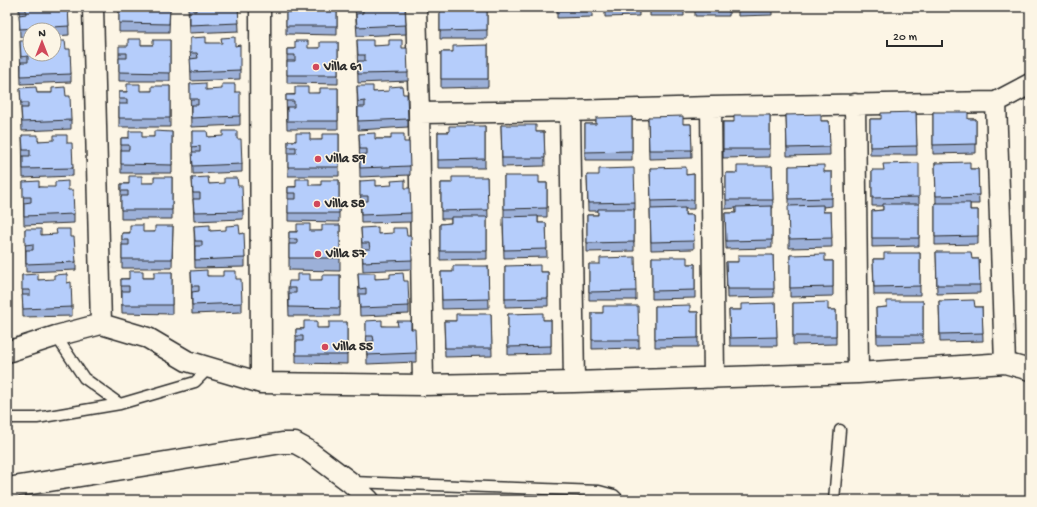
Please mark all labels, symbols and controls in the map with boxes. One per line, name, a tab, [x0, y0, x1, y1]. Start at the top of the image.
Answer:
north arrow	[22, 22, 62, 62]
scale bar	[887, 22, 942, 48]
text: N	[38, 28, 46, 40]
text: 20 m	[893, 31, 918, 45]
place label: Villa 61	[323, 60, 362, 75]
marker: Villa 61	[311, 62, 321, 72]
place label: Villa 59	[325, 152, 366, 167]
marker: Villa 59	[313, 154, 323, 164]
place label: Villa 58	[324, 197, 365, 212]
marker: Villa 58	[312, 199, 322, 209]
place label: Villa 57	[325, 247, 367, 262]
marker: Villa 57	[313, 249, 323, 259]
place label: Villa 55	[332, 340, 373, 355]
marker: Villa 55	[320, 342, 330, 352]

